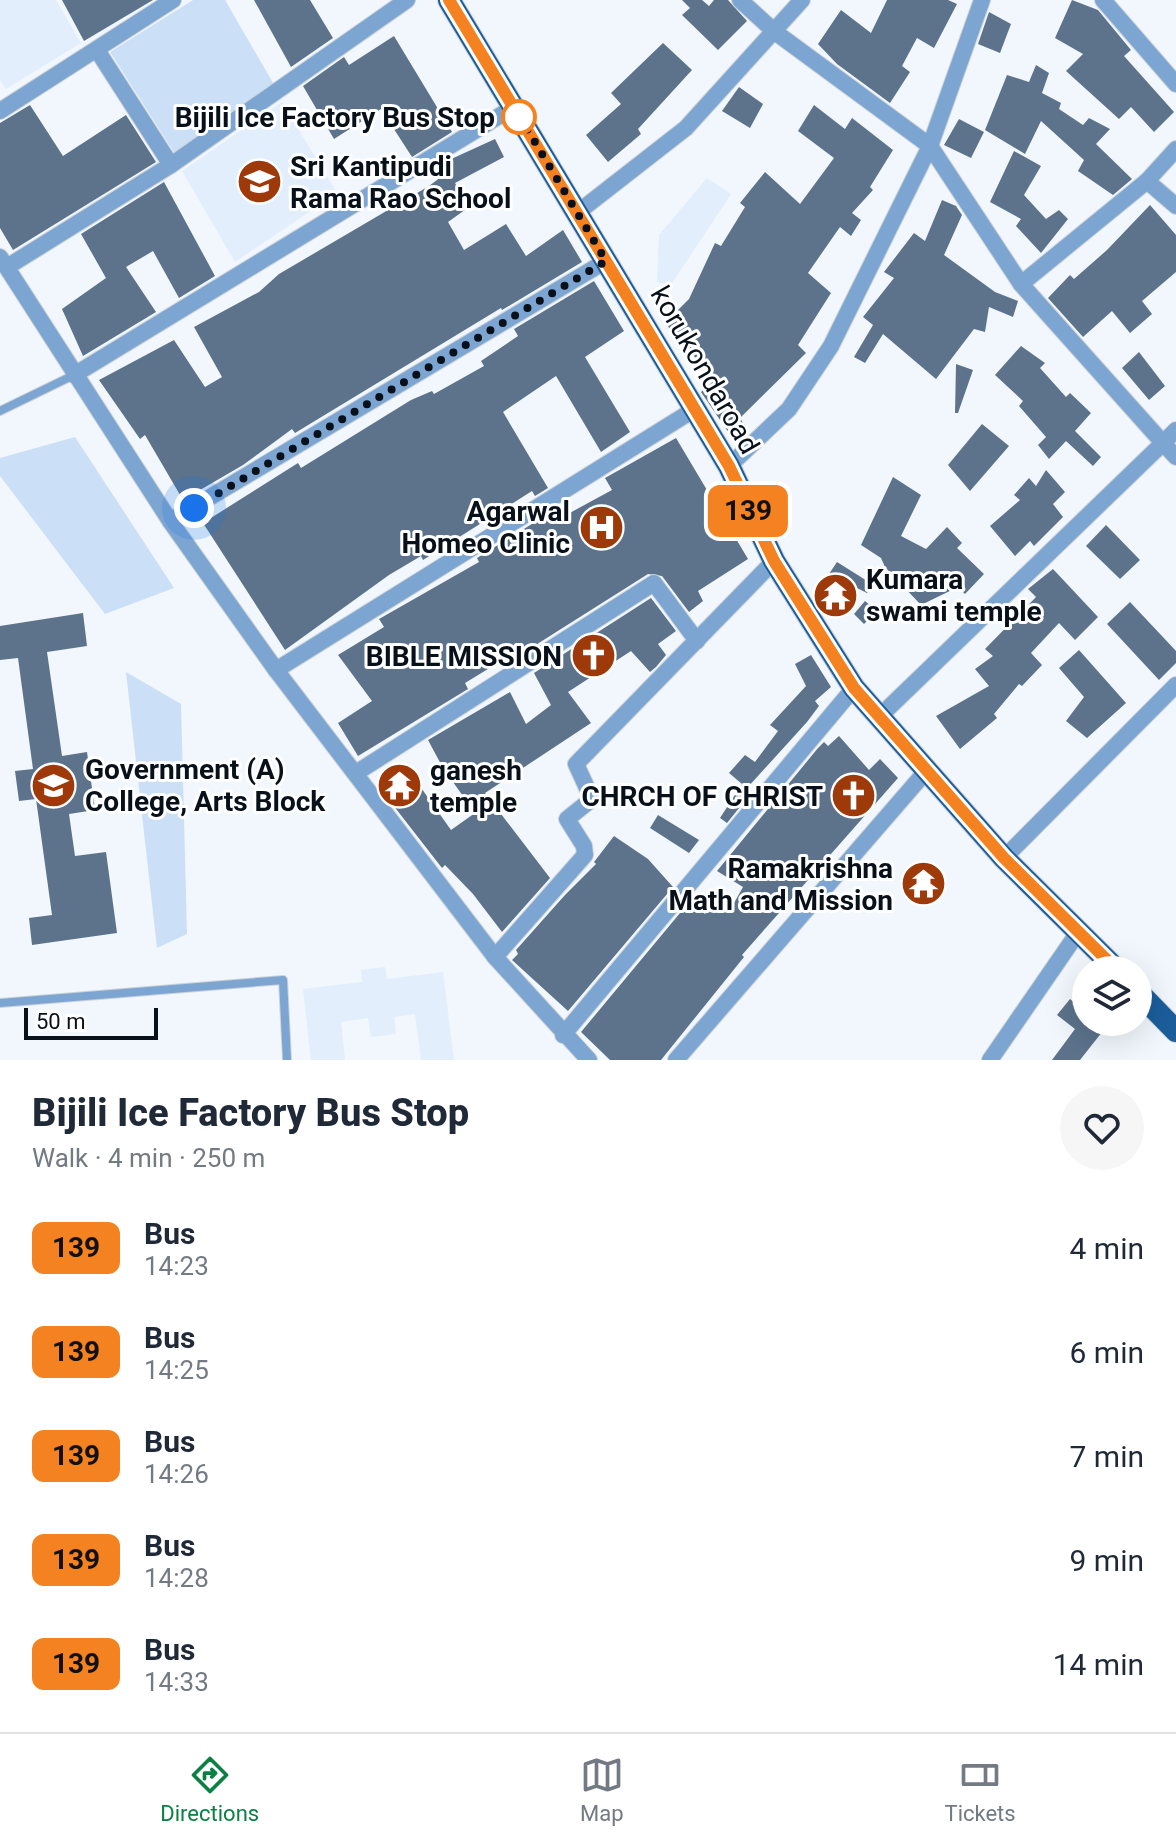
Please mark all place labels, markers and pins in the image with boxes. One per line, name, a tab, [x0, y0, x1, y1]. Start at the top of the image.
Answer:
marker: Bijili Ice Factory Bus Stop	[502, 100, 536, 134]
place label: Bijili Ice Factory Bus Stop	[175, 101, 495, 134]
place label: Sri Kantipudi Rama Rao School	[290, 150, 511, 215]
school or university icon: Sri Kantipudi Rama Rao School	[235, 158, 283, 206]
place label: Agarwal Homeo Clinic	[401, 495, 570, 560]
hospital icon: Agarwal Homeo Clinic	[577, 503, 625, 551]
place label: Kumara swami temple	[866, 563, 1042, 628]
temple icon: Kumara swami temple	[811, 571, 859, 619]
church icon: BIBLE MISSION	[569, 632, 617, 680]
place label: BIBLE MISSION	[366, 640, 562, 673]
place label: Government (A) College, Arts Block	[85, 753, 326, 818]
place label: ganesh temple	[430, 754, 522, 819]
school or university icon: Government (A) College, Arts Block	[30, 761, 78, 809]
temple icon: ganesh temple	[375, 762, 423, 810]
church icon: CHRCH OF CHRIST	[830, 772, 878, 820]
place label: CHRCH OF CHRIST	[581, 780, 823, 813]
place label: Ramakrishna Math and Mission	[668, 852, 893, 917]
temple icon: Ramakrishna Math and Mission	[900, 860, 948, 908]

